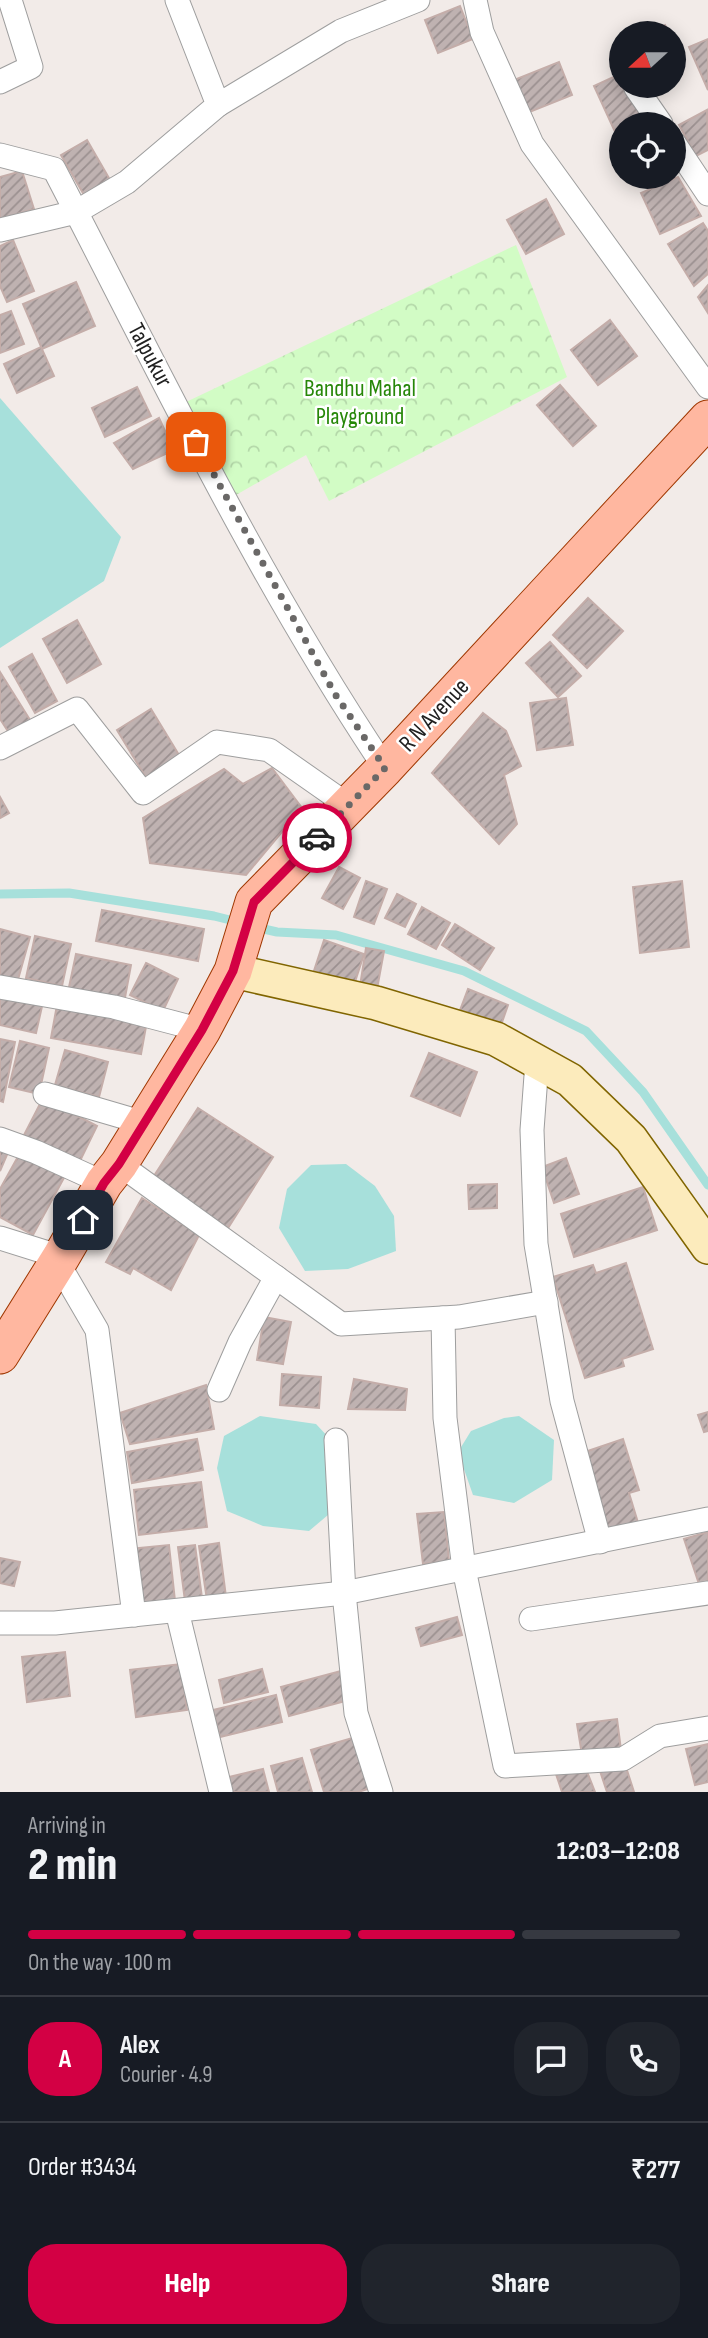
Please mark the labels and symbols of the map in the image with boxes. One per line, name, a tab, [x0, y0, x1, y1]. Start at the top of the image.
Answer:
north arrow	[609, 21, 686, 98]
street label: Talpukur	[121, 318, 179, 392]
park label: Bandhu Mahal Playground	[304, 374, 416, 431]
pin	[166, 412, 226, 472]
street label: R N Avenue	[393, 672, 475, 758]
courier	[282, 803, 352, 873]
pin	[53, 1190, 113, 1250]

